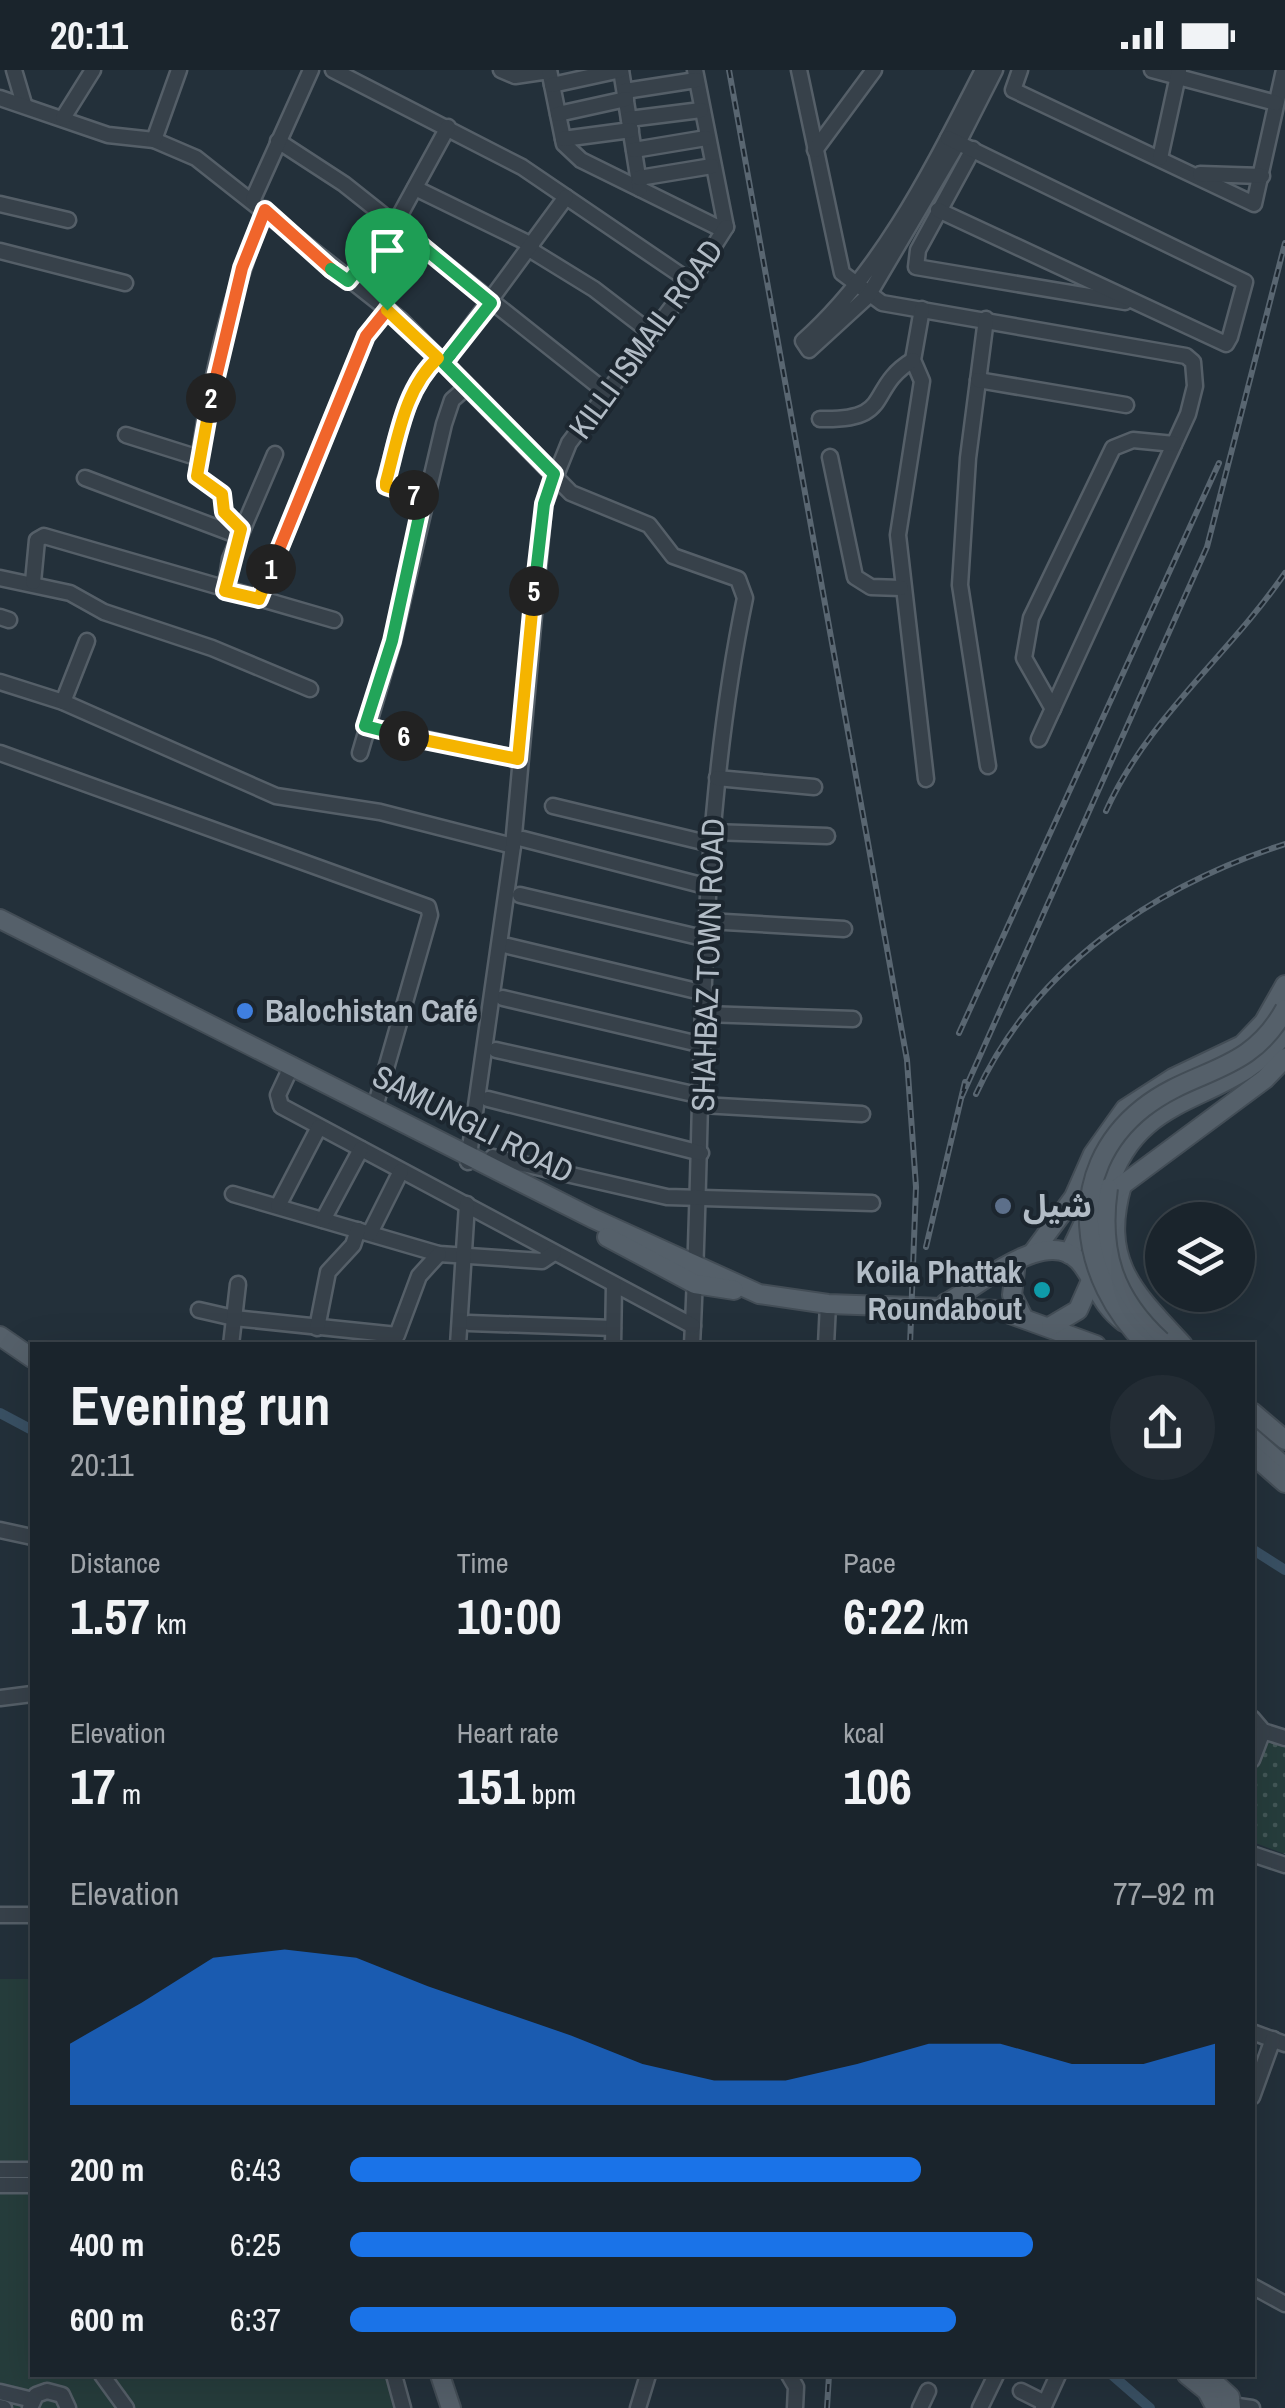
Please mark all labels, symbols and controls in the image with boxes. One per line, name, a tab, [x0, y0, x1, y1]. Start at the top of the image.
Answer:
text: 20:11	[50, 10, 128, 61]
pin	[345, 208, 430, 311]
icon: arrive	[360, 223, 415, 278]
street label: KILLI ISMAIL ROAD	[559, 230, 733, 447]
pin: 2	[186, 373, 236, 423]
text: 2	[205, 379, 217, 417]
pin: 7	[389, 470, 439, 520]
text: 7	[408, 476, 420, 514]
pin: 1	[246, 544, 296, 594]
text: 1	[265, 550, 277, 588]
pin: 5	[509, 566, 559, 616]
text: 5	[528, 572, 540, 610]
pin: 6	[379, 711, 429, 761]
text: 6	[398, 717, 410, 755]
street label: SHAHBAZ TOWN ROAD	[681, 818, 734, 1112]
place label: Balochistan Café	[265, 989, 478, 1032]
marker: Balochistan Café	[234, 1000, 256, 1022]
street label: SAMUNGLI ROAD	[365, 1054, 581, 1193]
place label: شیل	[1023, 1184, 1092, 1227]
marker: شیل	[992, 1195, 1014, 1217]
map controls	[1145, 1202, 1255, 1312]
button: layers	[1145, 1202, 1255, 1312]
place label: Koila Phattak Roundabout	[856, 1250, 1022, 1330]
marker: Koila Phattak Roundabout	[1031, 1279, 1053, 1301]
text: Evening run	[70, 1368, 331, 1442]
button: share	[1110, 1375, 1215, 1480]
text: 20:11	[70, 1443, 134, 1486]
text: Distance	[70, 1544, 161, 1582]
text: Time	[457, 1544, 508, 1582]
text: Pace	[843, 1544, 896, 1582]
text: 1.57	[70, 1582, 150, 1650]
text: 10:00	[457, 1582, 562, 1650]
text: 6:22	[843, 1582, 925, 1650]
text: km	[150, 1605, 187, 1643]
text: /km	[925, 1605, 969, 1643]
text: Elevation	[70, 1714, 166, 1752]
text: Heart rate	[457, 1714, 559, 1752]
text: kcal	[843, 1714, 884, 1752]
text: 17	[70, 1752, 116, 1820]
text: 151	[457, 1752, 525, 1820]
text: 106	[843, 1752, 912, 1820]
text: m	[116, 1775, 141, 1813]
text: bpm	[525, 1775, 576, 1813]
text: Elevation	[70, 1872, 179, 1915]
text: 77–92 m	[1113, 1872, 1215, 1915]
text: 200 m	[70, 2148, 144, 2191]
text: 6:43	[230, 2148, 281, 2191]
text: 400 m	[70, 2223, 144, 2266]
text: 6:25	[230, 2223, 281, 2266]
text: 600 m	[70, 2298, 144, 2341]
text: 6:37	[230, 2298, 281, 2341]

